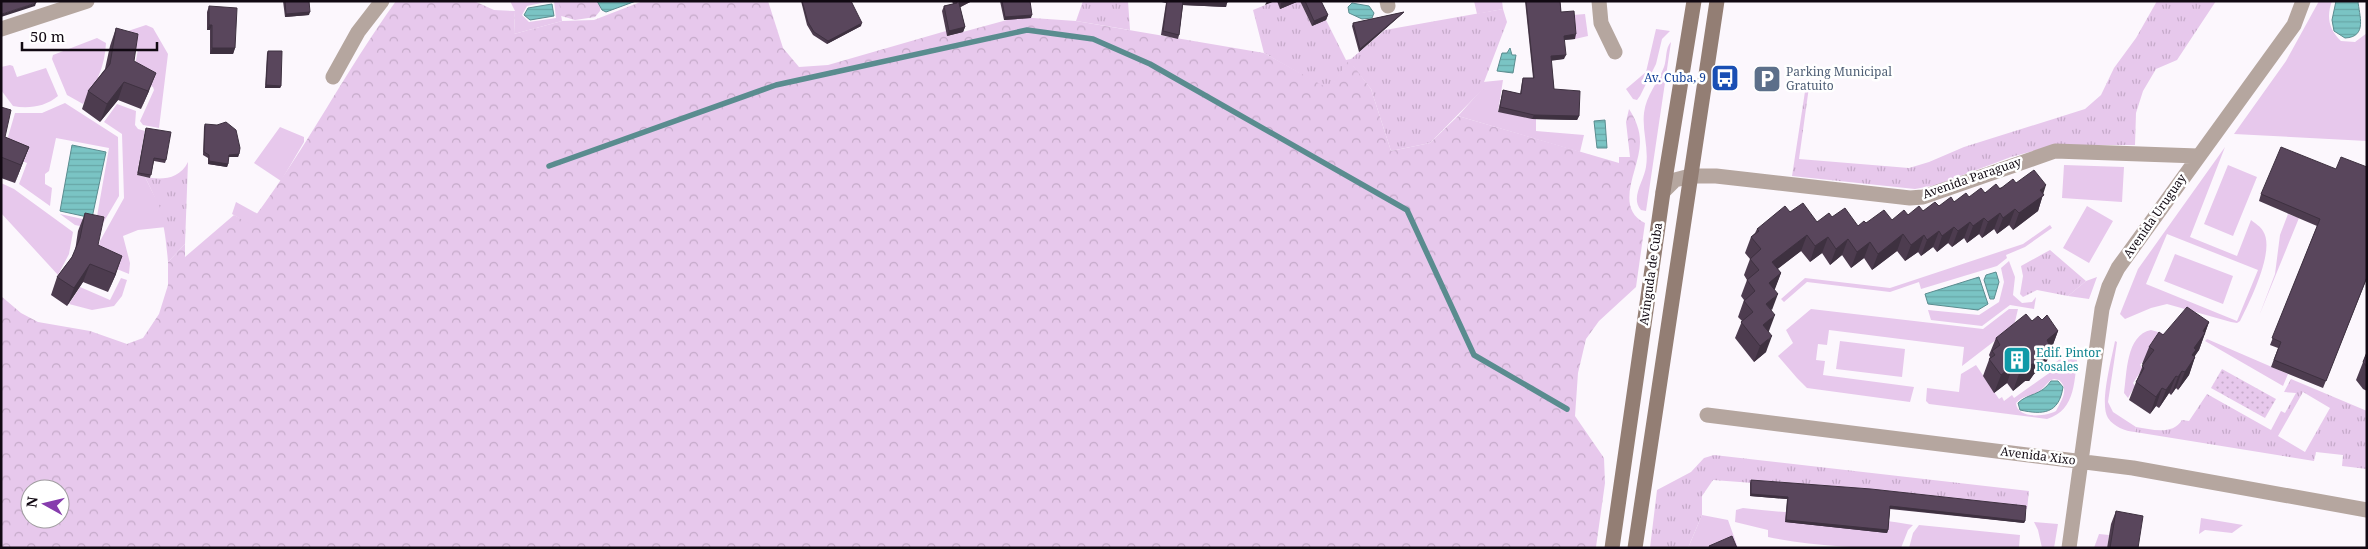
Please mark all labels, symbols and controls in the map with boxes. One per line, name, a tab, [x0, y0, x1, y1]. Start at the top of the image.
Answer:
scale bar	[22, 20, 158, 52]
text: 50 m	[30, 26, 65, 46]
bus stop icon: Av. Cuba, 9	[1710, 63, 1740, 93]
place label: Parking Municipal Gratuito	[1786, 63, 1892, 94]
parking icon: Parking Municipal Gratuito	[1752, 64, 1782, 94]
place label: Av. Cuba, 9	[1644, 69, 1706, 86]
street label: Avenida Paraguay	[1920, 153, 2024, 202]
street label: Avenida Uruguay	[2119, 170, 2190, 261]
street label: Avinguda de Cuba	[1635, 221, 1666, 326]
place label: Edif. Pintor Rosales	[2036, 344, 2101, 375]
building icon: Edif. Pintor Rosales	[2002, 345, 2032, 375]
street label: Avenida Xixo	[2000, 442, 2077, 469]
north arrow	[20, 479, 70, 529]
text: N	[21, 495, 42, 509]

